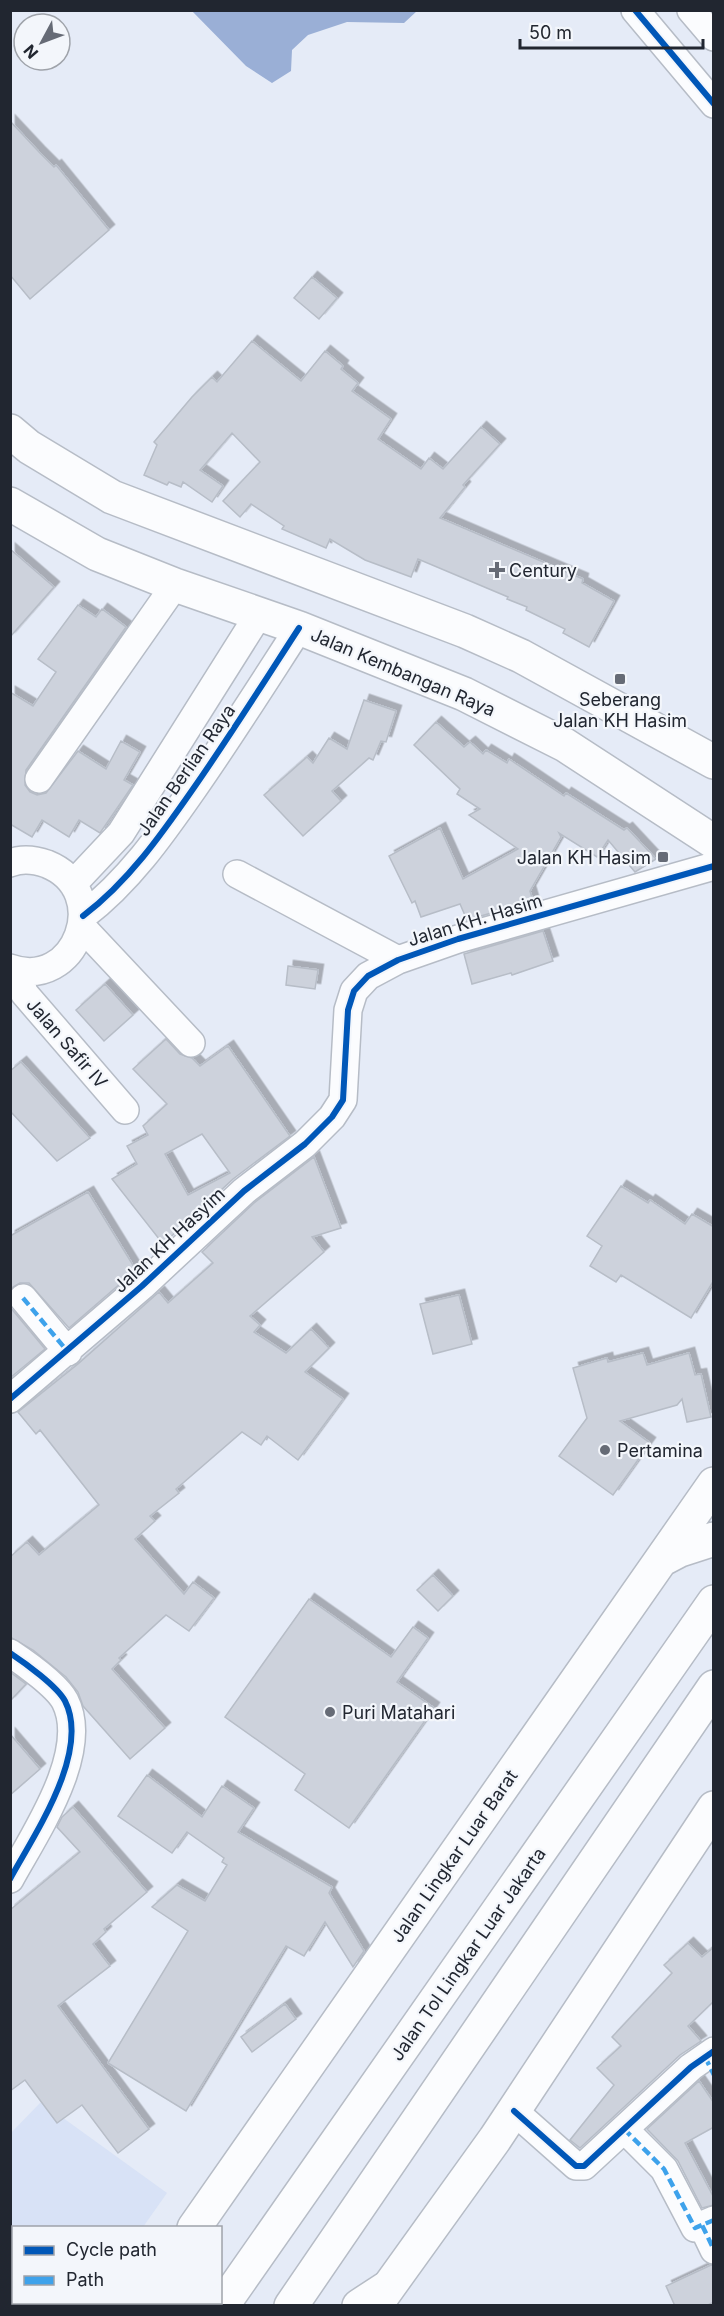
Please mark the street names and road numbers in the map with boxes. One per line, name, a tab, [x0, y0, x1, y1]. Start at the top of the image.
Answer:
street label: Jalan Kembangan Raya	[308, 624, 498, 720]
street label: Jalan Berlian Raya	[133, 700, 239, 840]
street label: Jalan KH. Hasim	[405, 890, 545, 950]
street label: Jalan Safir IV	[22, 994, 112, 1092]
street label: Jalan KH Hasyim	[109, 1183, 229, 1297]
street label: Jalan Lingkar Luar Barat	[386, 1766, 522, 1946]
street label: Jalan Tol Lingkar Luar Jakarta	[386, 1843, 550, 2065]

